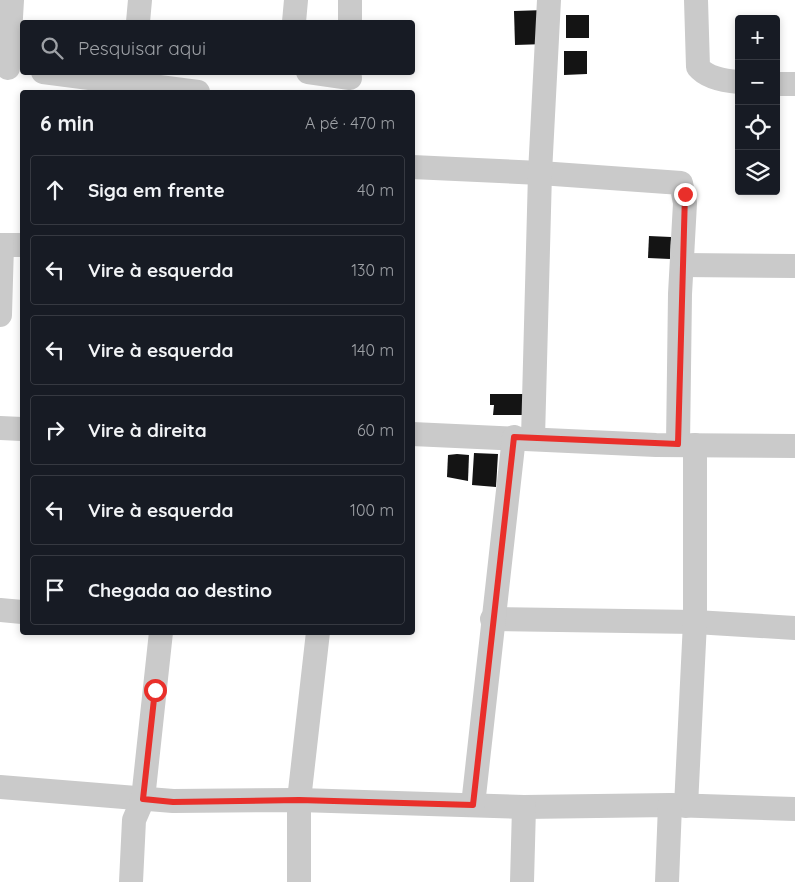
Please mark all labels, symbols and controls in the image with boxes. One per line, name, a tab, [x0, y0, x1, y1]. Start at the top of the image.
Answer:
map controls	[735, 15, 780, 195]
button: +	[735, 15, 780, 60]
search box	[20, 20, 415, 75]
icon: search	[38, 34, 66, 62]
text: Pesquisar aqui	[78, 36, 206, 60]
button: −	[735, 60, 780, 105]
button: locate	[735, 105, 780, 150]
text: 6 min	[40, 110, 94, 136]
text: A pé · 470 m	[305, 113, 395, 133]
button: layers	[735, 150, 780, 195]
icon: ahead	[41, 176, 69, 204]
text: Siga em frente	[88, 178, 225, 202]
text: 40 m	[357, 180, 394, 200]
route end	[674, 183, 697, 206]
icon: left	[41, 256, 69, 284]
text: Vire à esquerda	[88, 258, 233, 282]
text: 130 m	[351, 260, 394, 280]
icon: left	[41, 336, 69, 364]
text: Vire à esquerda	[88, 338, 233, 362]
text: 140 m	[351, 340, 394, 360]
icon: right	[41, 416, 69, 444]
text: Vire à direita	[88, 418, 207, 442]
text: 60 m	[357, 420, 394, 440]
icon: left	[41, 496, 69, 524]
text: Vire à esquerda	[88, 498, 233, 522]
text: 100 m	[350, 500, 394, 520]
icon: arrive	[41, 576, 69, 604]
text: Chegada ao destino	[88, 578, 272, 602]
route start	[144, 679, 167, 702]

